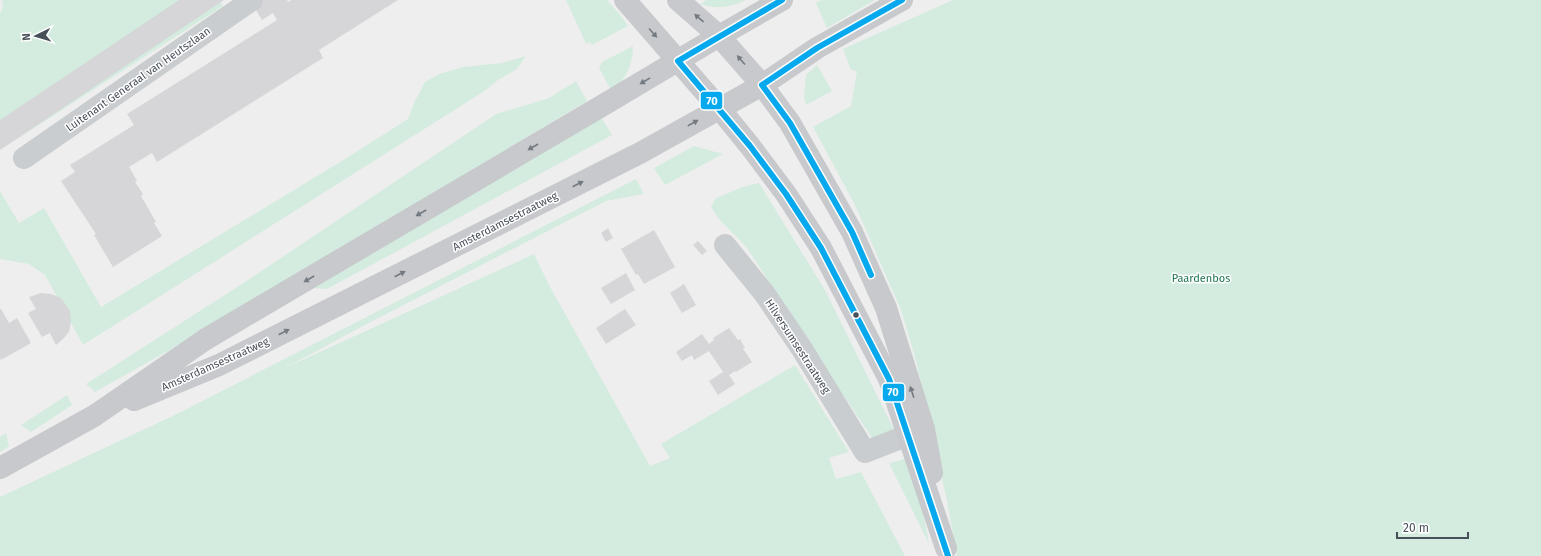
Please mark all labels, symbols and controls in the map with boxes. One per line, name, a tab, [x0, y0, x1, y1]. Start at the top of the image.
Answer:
one-way arrow	[693, 13, 704, 22]
north arrow	[16, 16, 56, 56]
street label: Luitenant Generaal van Heutszlaan	[64, 24, 213, 134]
one-way arrow	[648, 28, 657, 38]
text: N	[20, 33, 33, 41]
one-way arrow	[736, 55, 745, 65]
one-way arrow	[639, 77, 651, 84]
line badge: 70	[700, 91, 723, 110]
text: 70	[706, 95, 718, 108]
one-way arrow	[687, 119, 699, 126]
one-way arrow	[528, 143, 538, 151]
one-way arrow	[572, 181, 584, 187]
street label: Amsterdamsestraatweg	[451, 189, 560, 254]
one-way arrow	[415, 209, 427, 216]
one-way arrow	[394, 271, 405, 277]
park label: Paardenbos	[1172, 272, 1230, 285]
one-way arrow	[303, 275, 315, 282]
street label: Hilversumsestraatweg	[762, 297, 833, 396]
unlabelled marker	[851, 310, 861, 320]
one-way arrow	[278, 329, 289, 335]
street label: Amsterdamsestraatweg	[159, 335, 271, 394]
line badge: 70	[882, 383, 905, 402]
one-way arrow	[908, 385, 914, 397]
text: 70	[887, 386, 899, 399]
scale bar	[1397, 514, 1468, 540]
text: 20 m	[1403, 521, 1429, 535]

